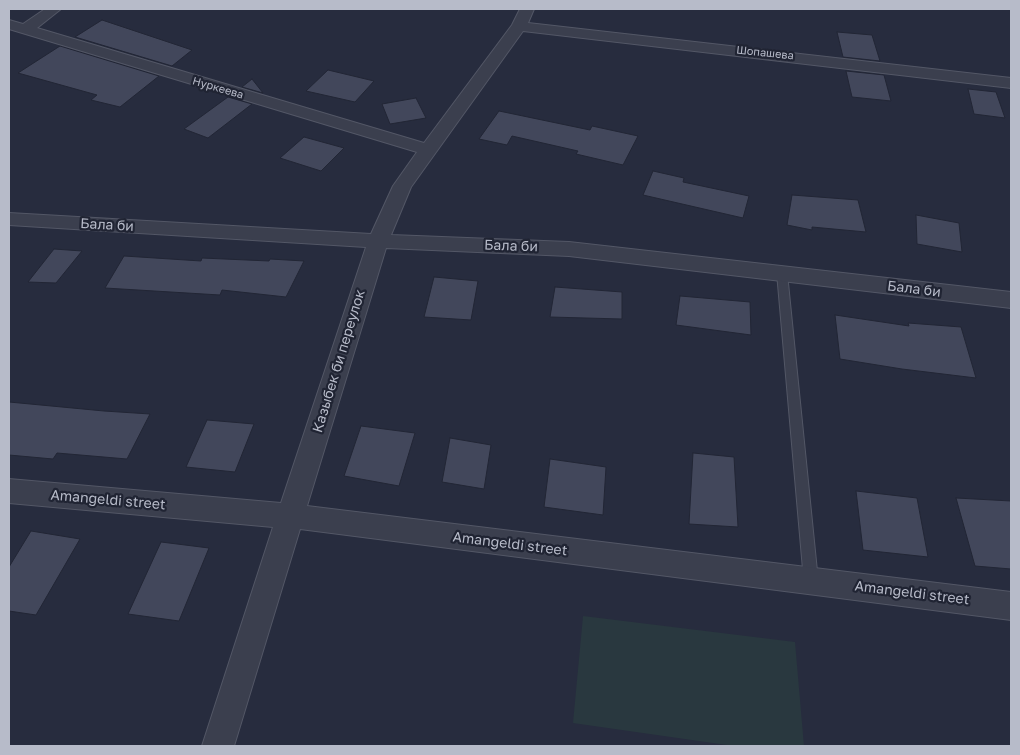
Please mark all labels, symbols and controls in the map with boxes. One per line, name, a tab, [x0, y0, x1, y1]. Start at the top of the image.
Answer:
street label: Шопашева	[736, 43, 794, 63]
street label: Нуркеева	[191, 74, 245, 102]
street label: Бала би	[80, 215, 134, 235]
street label: Бала би	[484, 237, 538, 255]
street label: Бала би	[886, 277, 942, 301]
street label: Казыбек би переулок	[309, 287, 369, 435]
street label: Amangeldi street	[50, 487, 166, 513]
street label: Amangeldi street	[452, 529, 568, 559]
street label: Amangeldi street	[854, 578, 970, 608]

